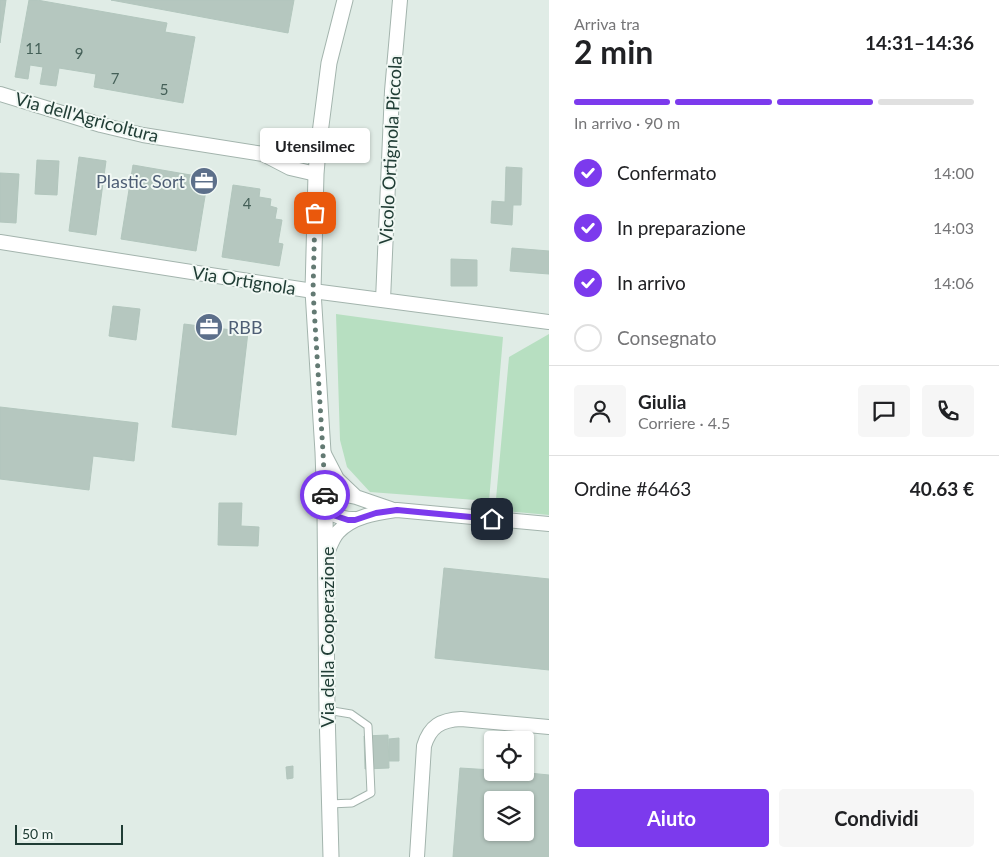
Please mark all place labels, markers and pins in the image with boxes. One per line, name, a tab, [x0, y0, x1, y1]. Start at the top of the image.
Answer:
callout: Utensilmec	[260, 128, 370, 163]
office icon: Plastic Sort	[189, 166, 219, 196]
place label: Plastic Sort	[96, 170, 186, 192]
pin	[294, 192, 336, 234]
office icon: RBB	[194, 312, 224, 342]
place label: RBB	[228, 316, 263, 338]
pin	[471, 498, 513, 540]

